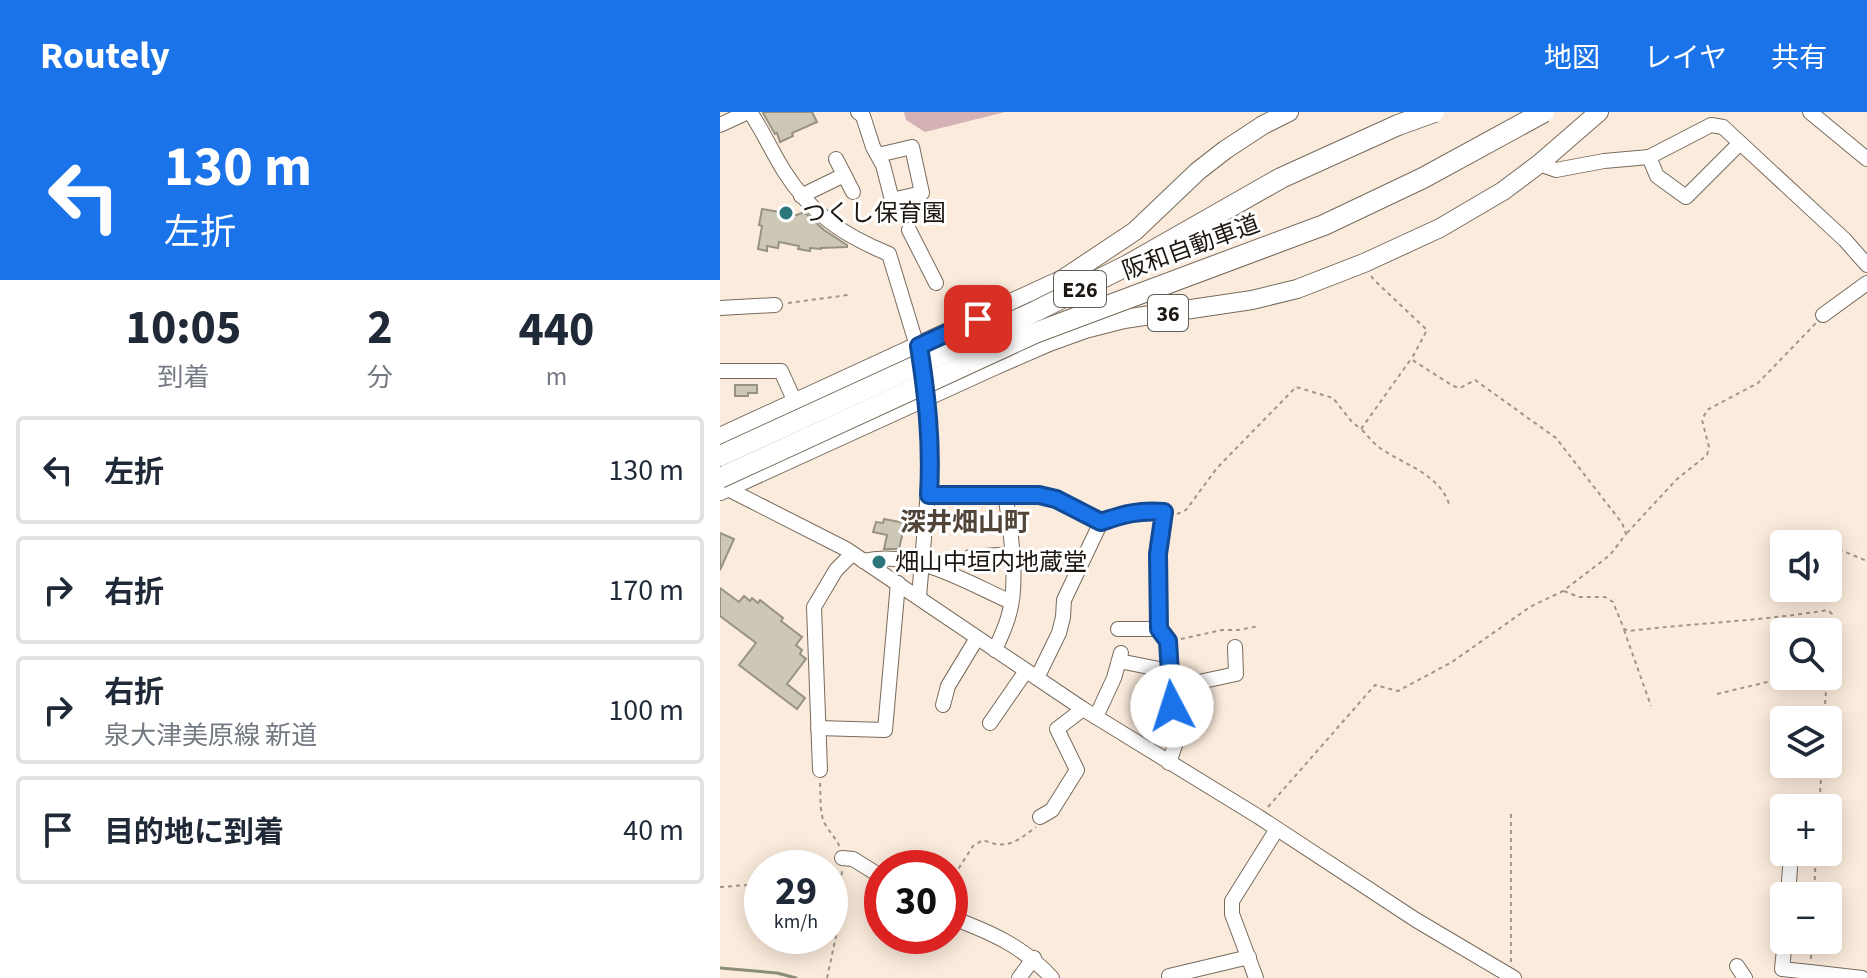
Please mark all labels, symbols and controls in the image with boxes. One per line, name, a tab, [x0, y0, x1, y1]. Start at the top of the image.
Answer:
text: Routely	[40, 29, 170, 83]
text: 地図	[1544, 38, 1600, 78]
text: レイヤ	[1644, 38, 1727, 78]
text: 共有	[1771, 38, 1827, 78]
text: 130 m	[164, 128, 312, 207]
icon: left	[32, 144, 136, 248]
place label: つくし保育園	[802, 196, 946, 231]
marker: つくし保育園	[777, 204, 795, 222]
street label: 阪和自動車道	[1118, 206, 1265, 289]
text: 左折	[164, 207, 236, 258]
road number: E26	[1054, 271, 1106, 307]
pin	[944, 285, 1012, 353]
text: 10:05	[126, 294, 241, 362]
text: 2	[367, 294, 393, 362]
road number: 36	[1148, 295, 1188, 331]
text: 440	[518, 296, 594, 364]
icon: arrive	[956, 297, 1000, 341]
text: m	[546, 358, 567, 395]
text: 到着	[157, 359, 209, 396]
text: 分	[367, 359, 393, 396]
icon: left	[36, 448, 80, 492]
text: 130 m	[608, 449, 684, 492]
text: 左折	[104, 451, 164, 494]
district label: 深井畑山町	[900, 504, 1030, 541]
map controls	[1770, 530, 1842, 954]
button: sound	[1770, 530, 1842, 602]
place label: 畑山中垣内地蔵堂	[895, 545, 1087, 580]
marker: 畑山中垣内地蔵堂	[870, 553, 888, 571]
icon: right	[36, 568, 80, 612]
text: 170 m	[608, 569, 684, 612]
text: 右折	[104, 571, 164, 614]
button: search	[1770, 618, 1842, 690]
position arrow	[1130, 664, 1214, 748]
text: 右折	[104, 671, 164, 714]
icon: right	[36, 688, 80, 732]
text: 100 m	[608, 689, 684, 732]
button: layers	[1770, 706, 1842, 778]
text: 泉大津美原線 新道	[104, 717, 317, 754]
button: +	[1770, 794, 1842, 866]
icon: arrive	[36, 808, 80, 852]
text: 40 m	[623, 809, 684, 852]
text: 目的地に到着	[104, 811, 284, 854]
speed limit sign: 30	[864, 850, 968, 954]
text: 29	[775, 863, 817, 920]
button: −	[1770, 882, 1842, 954]
text: km/h	[774, 908, 818, 936]

